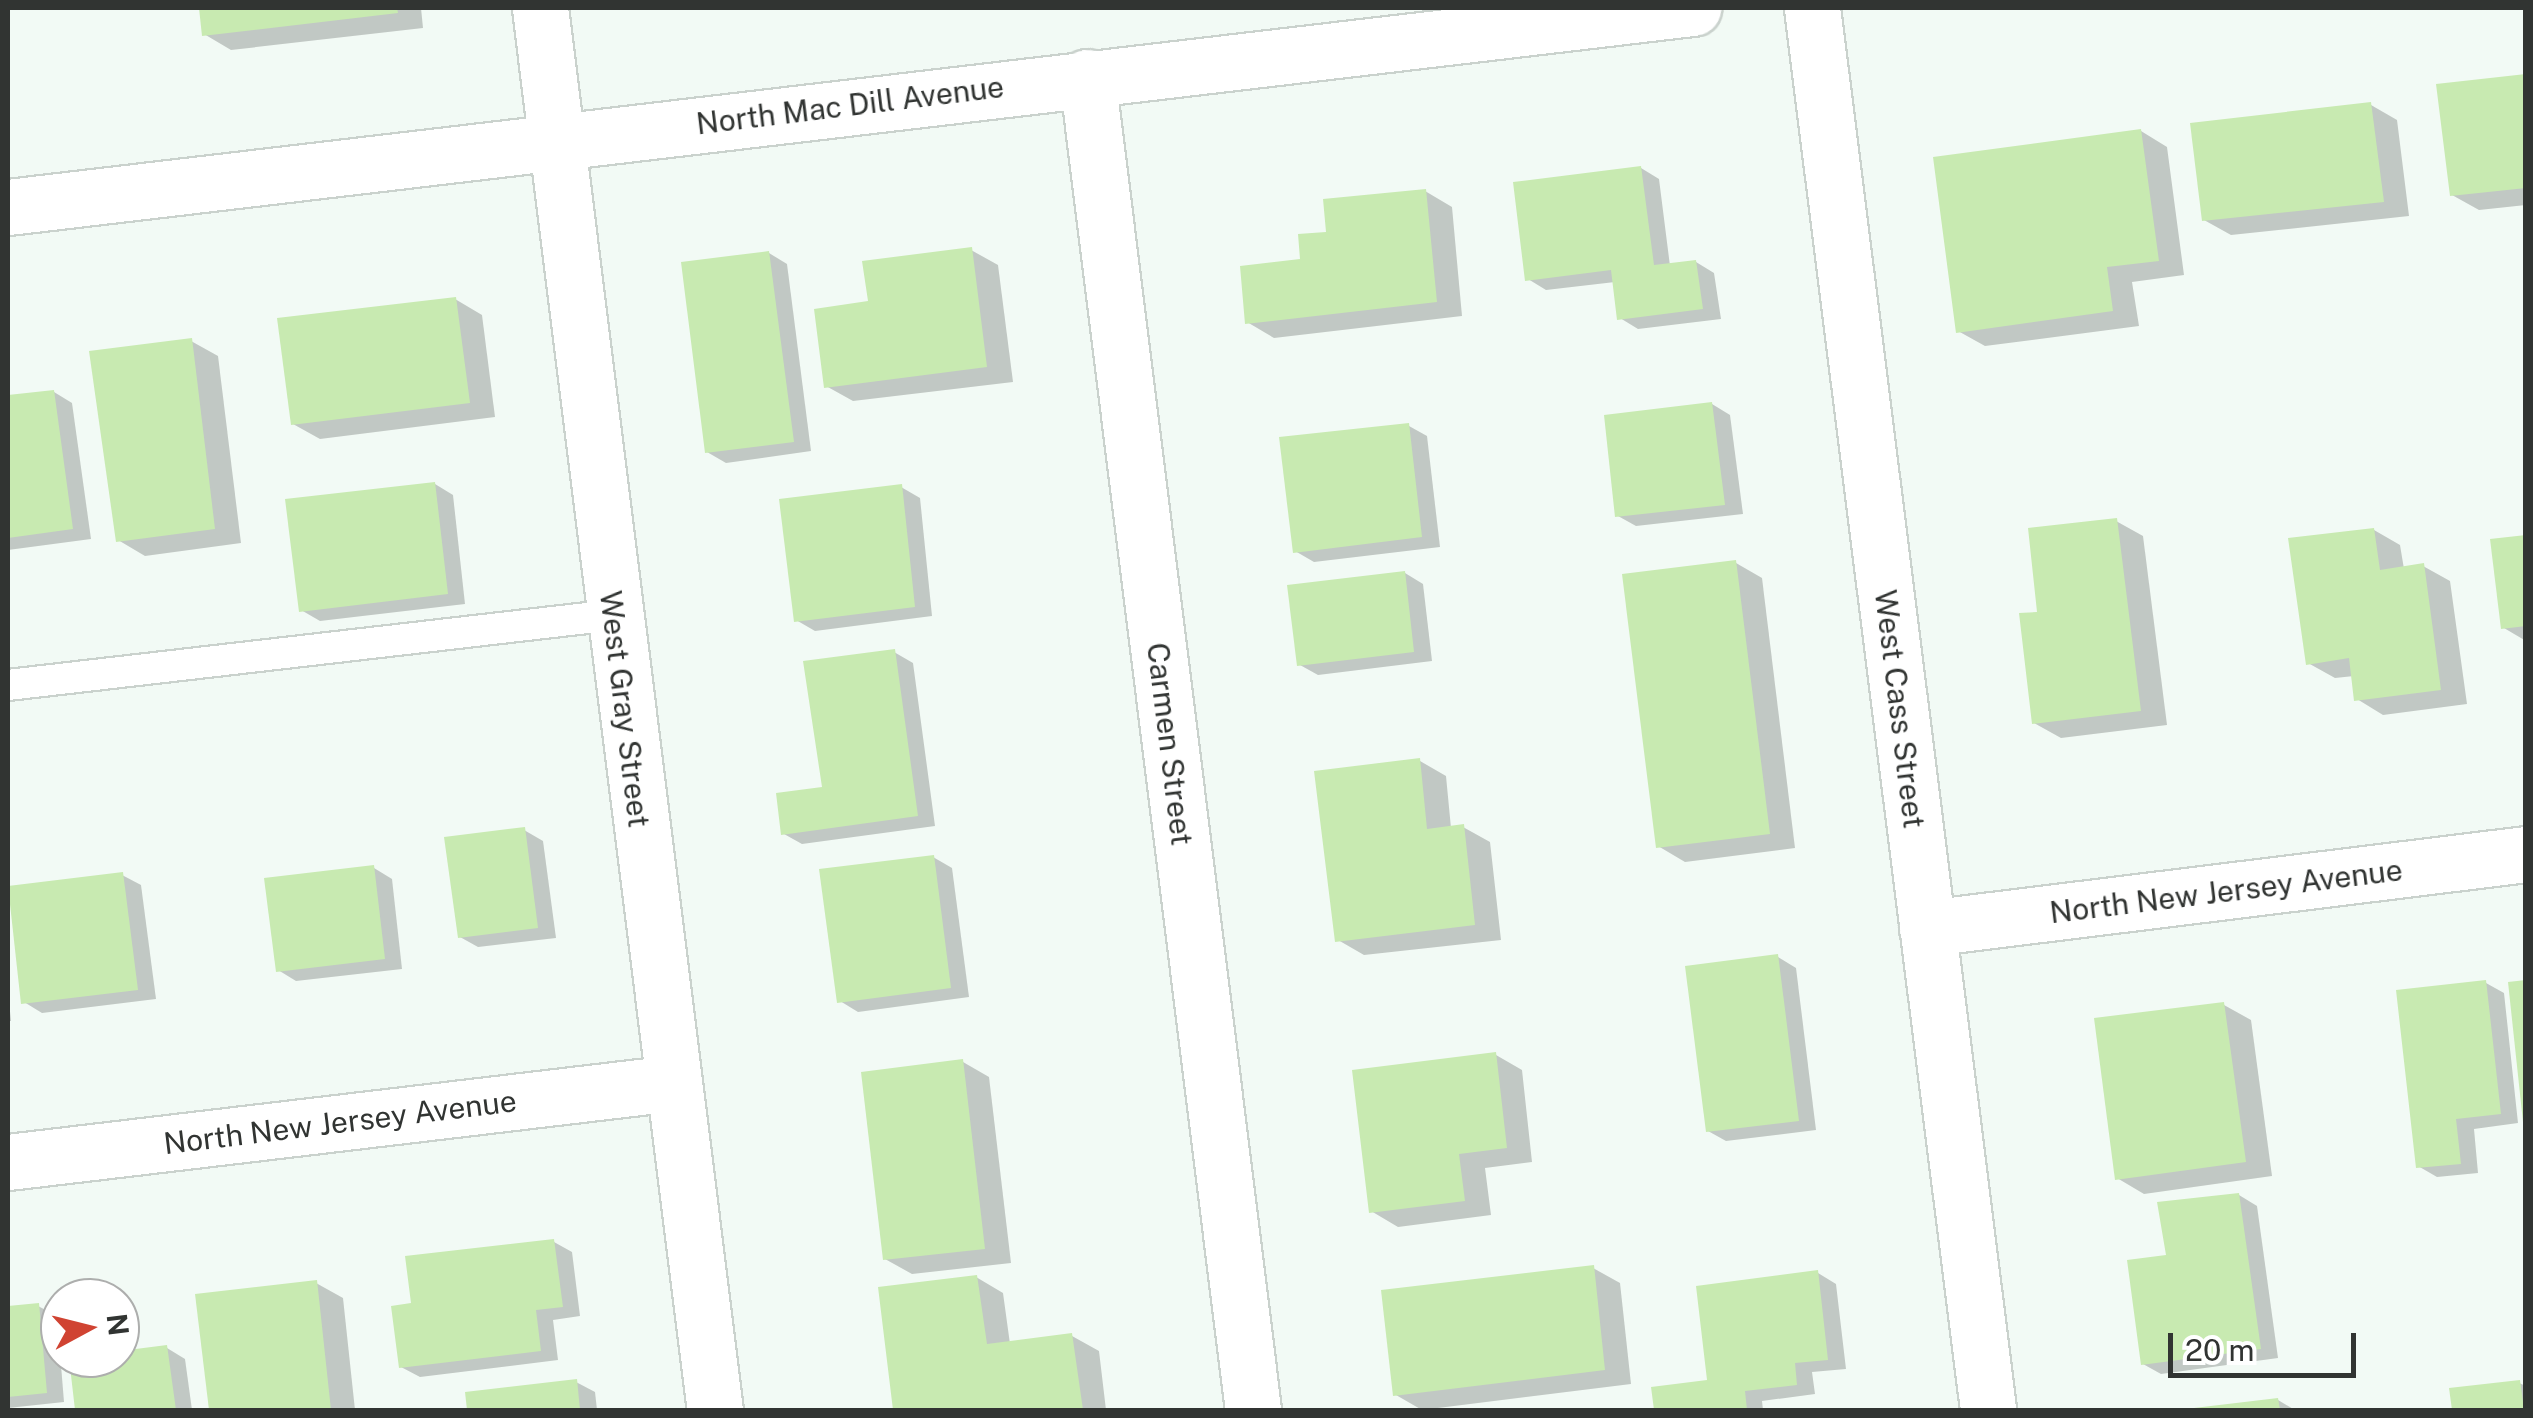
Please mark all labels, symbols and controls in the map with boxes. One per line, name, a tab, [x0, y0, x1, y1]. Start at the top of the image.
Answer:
street label: North Mac Dill Avenue	[694, 68, 1006, 142]
street label: West Cass Street	[1868, 588, 1932, 830]
street label: West Gray Street	[593, 589, 657, 829]
street label: Carmen Street	[1140, 641, 1200, 847]
street label: North New Jersey Avenue	[2047, 851, 2405, 931]
street label: North New Jersey Avenue	[161, 1082, 519, 1162]
north arrow	[40, 1278, 140, 1378]
text: N	[101, 1312, 136, 1337]
scale bar	[2173, 1313, 2360, 1375]
text: 20 m	[2185, 1332, 2254, 1368]

